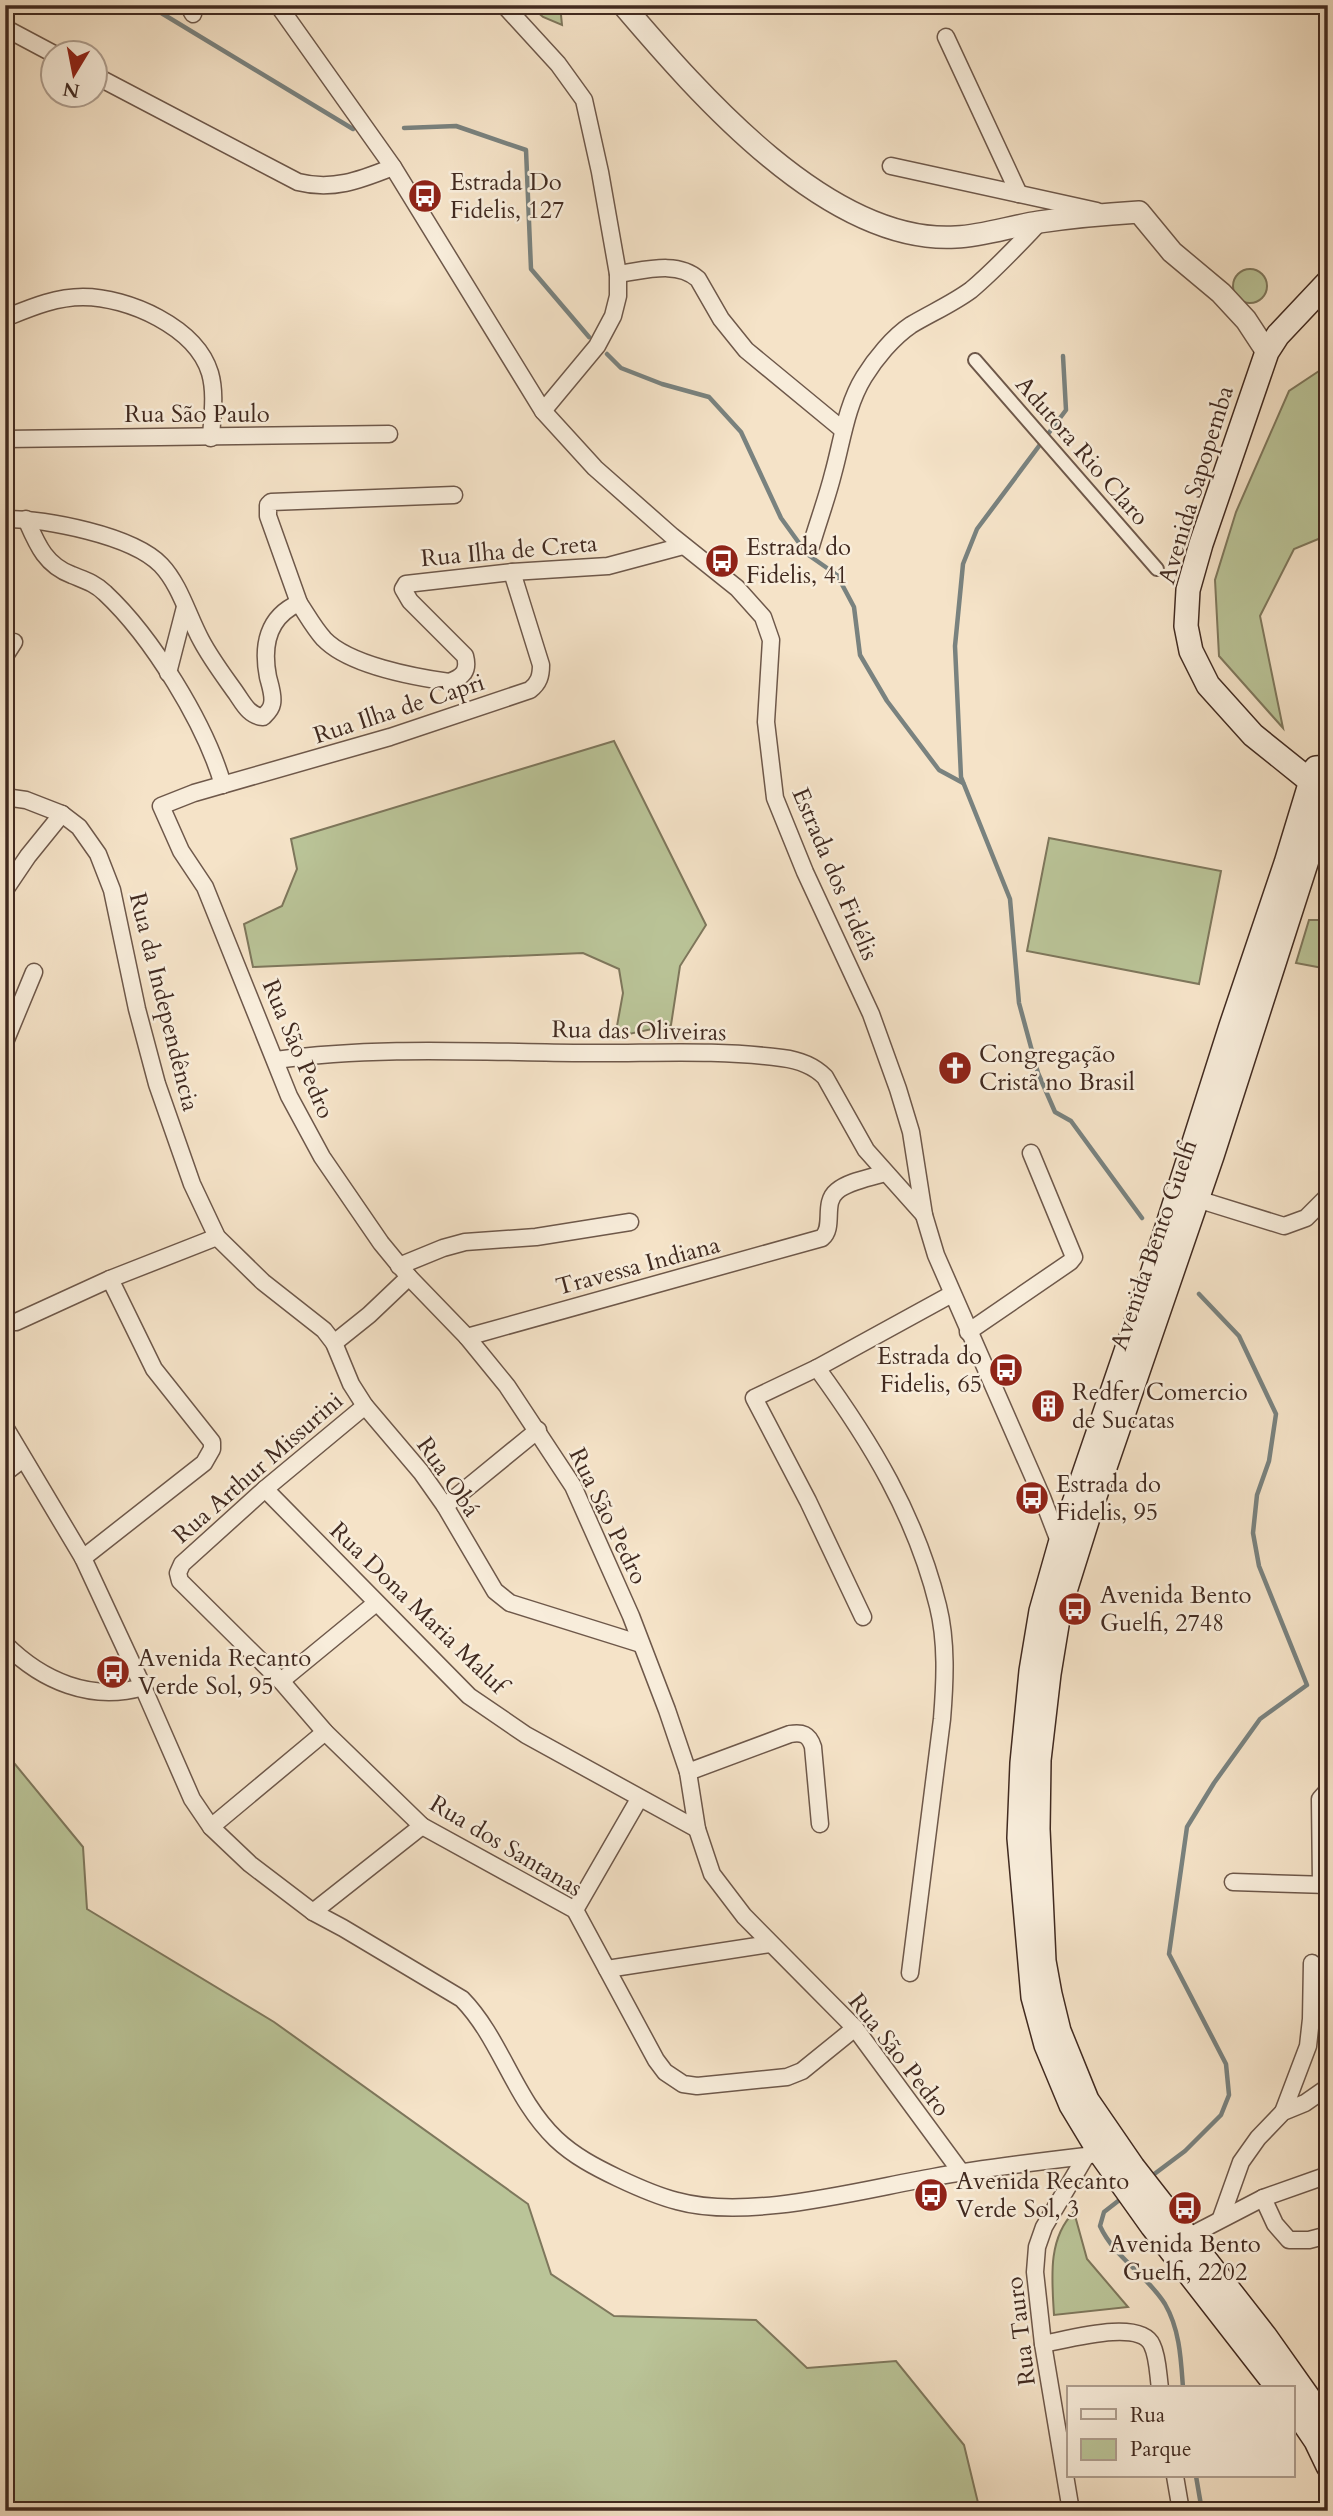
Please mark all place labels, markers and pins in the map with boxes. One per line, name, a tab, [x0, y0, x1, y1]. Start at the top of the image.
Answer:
place label: Estrada Do Fidelis, 127	[450, 166, 564, 227]
bus stop icon: Estrada Do Fidelis, 127	[406, 177, 444, 215]
place label: Estrada do Fidelis, 41	[746, 531, 851, 592]
bus stop icon: Estrada do Fidelis, 41	[703, 542, 741, 580]
place label: Congregação Cristã no Brasil	[979, 1038, 1135, 1099]
church icon: Congregação Cristã no Brasil	[936, 1049, 974, 1087]
place label: Estrada do Fidelis, 65	[877, 1340, 982, 1401]
bus stop icon: Estrada do Fidelis, 65	[987, 1351, 1025, 1389]
place label: Redfer Comercio de Sucatas	[1072, 1376, 1248, 1437]
building icon: Redfer Comercio de Sucatas	[1029, 1387, 1067, 1425]
place label: Estrada do Fidelis, 95	[1056, 1468, 1161, 1529]
bus stop icon: Estrada do Fidelis, 95	[1013, 1479, 1051, 1517]
place label: Avenida Bento Guelfi, 2748	[1100, 1579, 1252, 1640]
bus stop icon: Avenida Bento Guelfi, 2748	[1056, 1590, 1094, 1628]
place label: Avenida Recanto Verde Sol, 95	[138, 1642, 311, 1703]
bus stop icon: Avenida Recanto Verde Sol, 95	[94, 1653, 132, 1691]
place label: Avenida Recanto Verde Sol, 3	[956, 2165, 1129, 2226]
bus stop icon: Avenida Recanto Verde Sol, 3	[912, 2176, 950, 2214]
bus stop icon: Avenida Bento Guelfi, 2202	[1166, 2189, 1204, 2227]
place label: Avenida Bento Guelfi, 2202	[1109, 2228, 1261, 2289]

